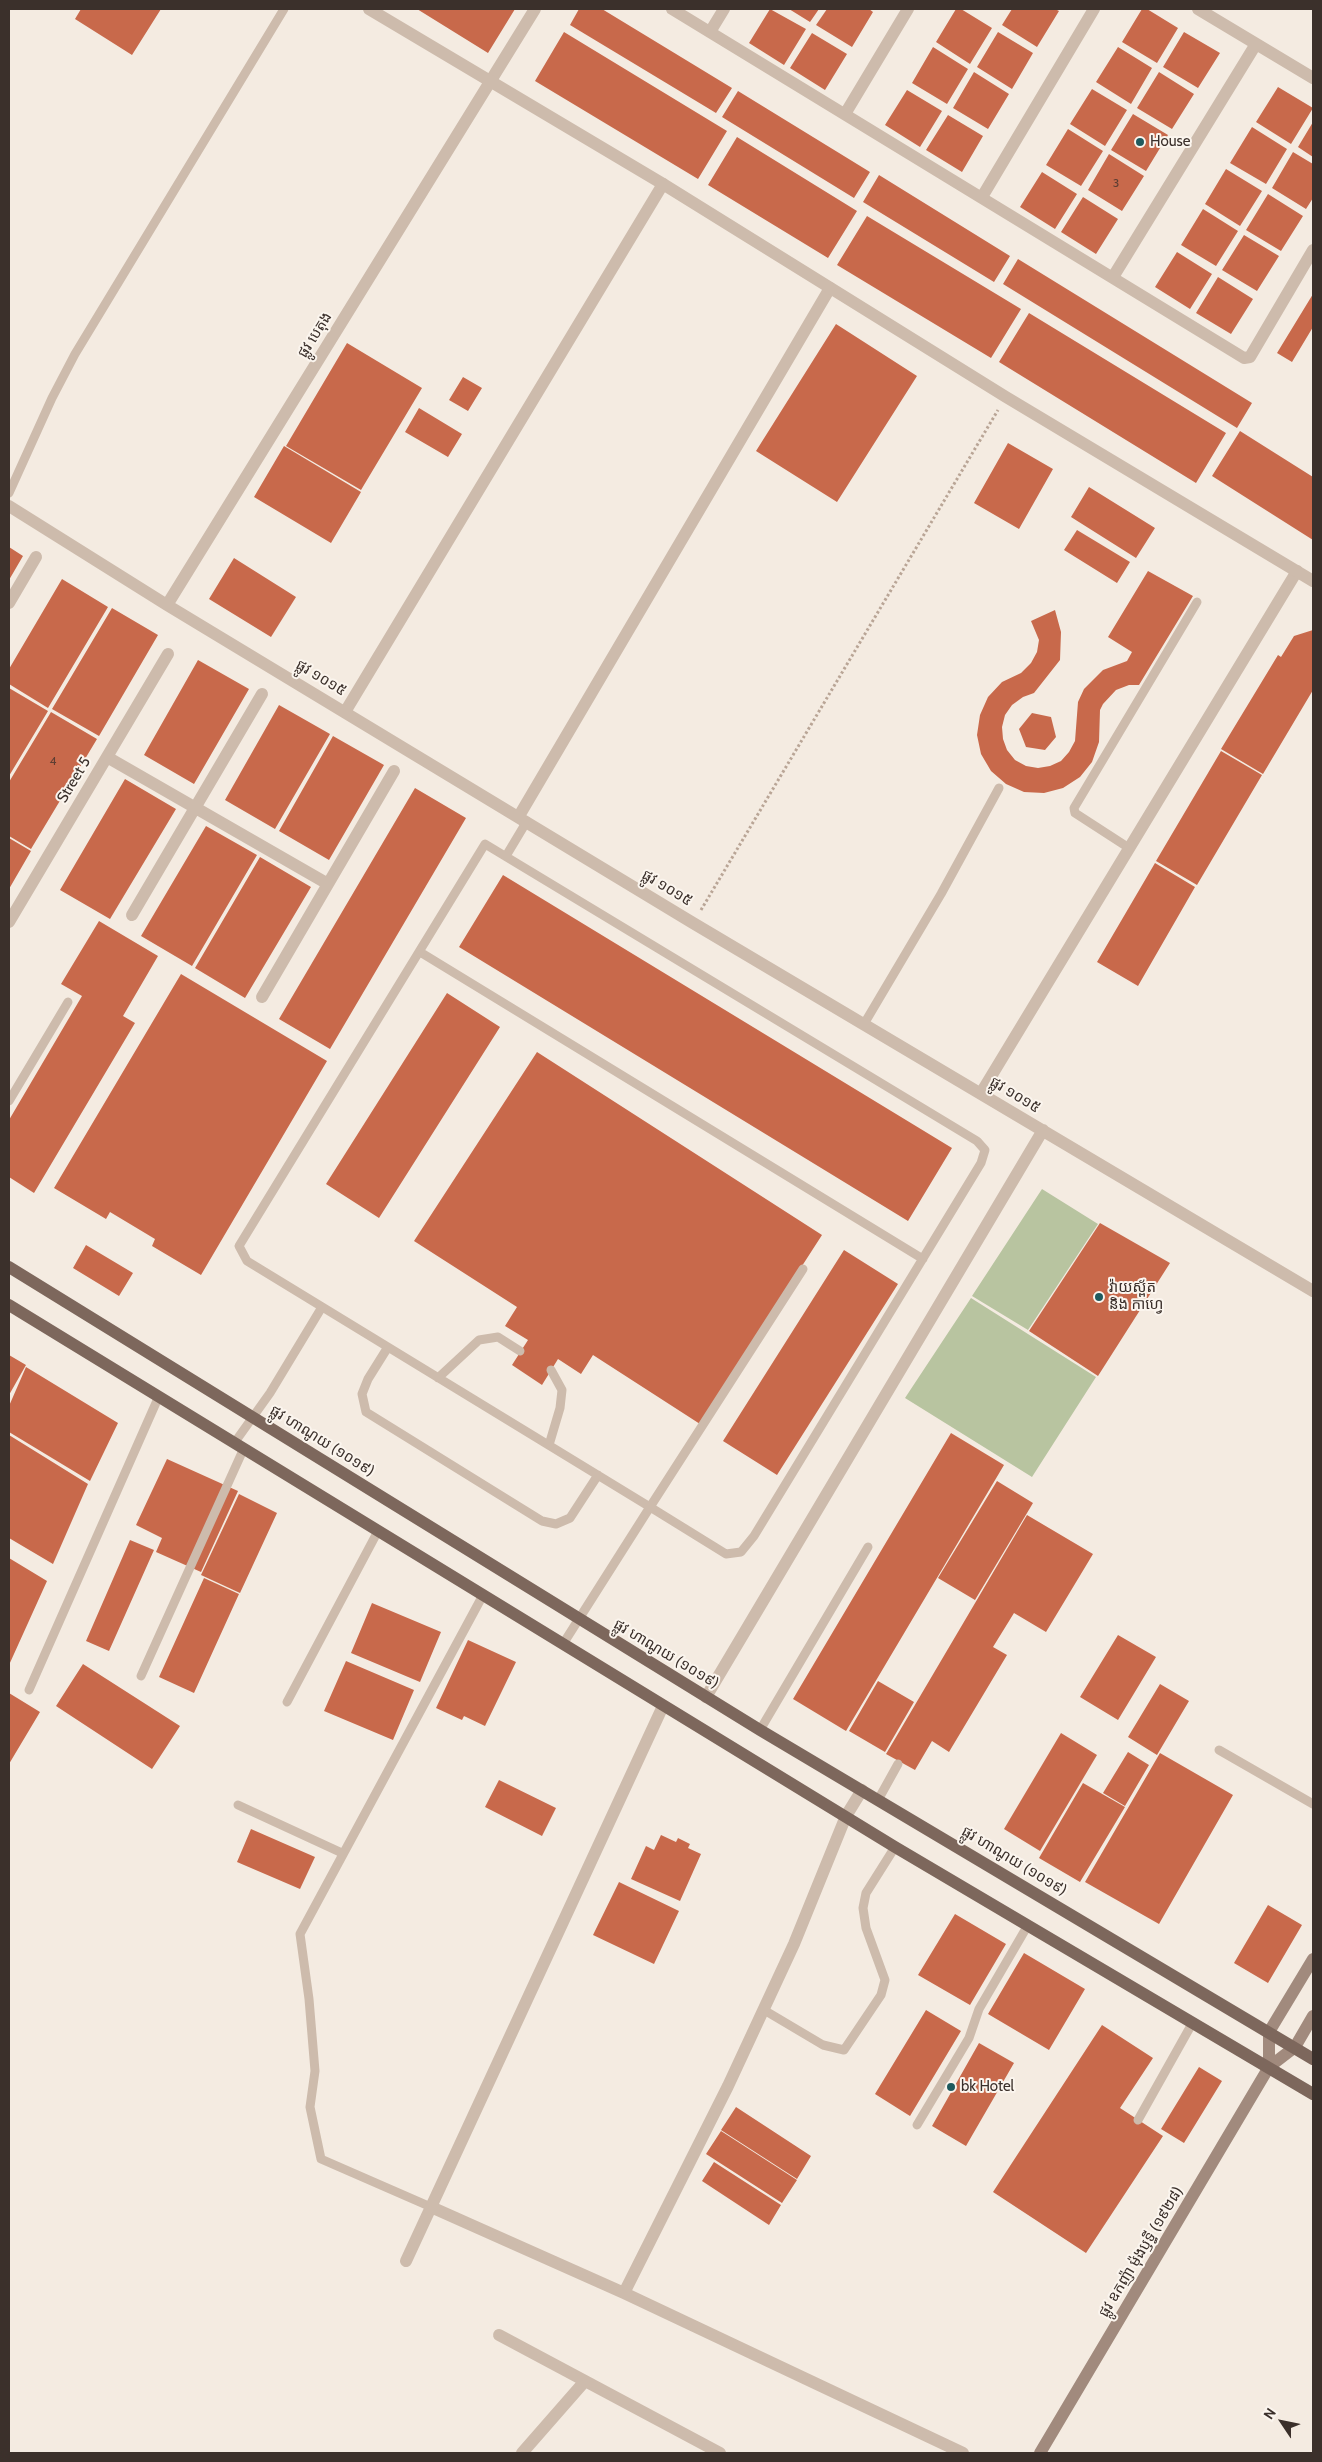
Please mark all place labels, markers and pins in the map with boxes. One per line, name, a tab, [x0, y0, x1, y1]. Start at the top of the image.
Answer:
place label: House	[1150, 133, 1190, 151]
marker: House	[1134, 136, 1146, 148]
place label: វ៉ាយស្ព័ត និង កាហ្វេ	[1109, 1279, 1164, 1314]
marker: វ៉ាយស្ព័ត និង កាហ្វេ	[1093, 1291, 1105, 1303]
place label: bk Hotel	[961, 2078, 1014, 2096]
marker: bk Hotel	[945, 2081, 957, 2093]

